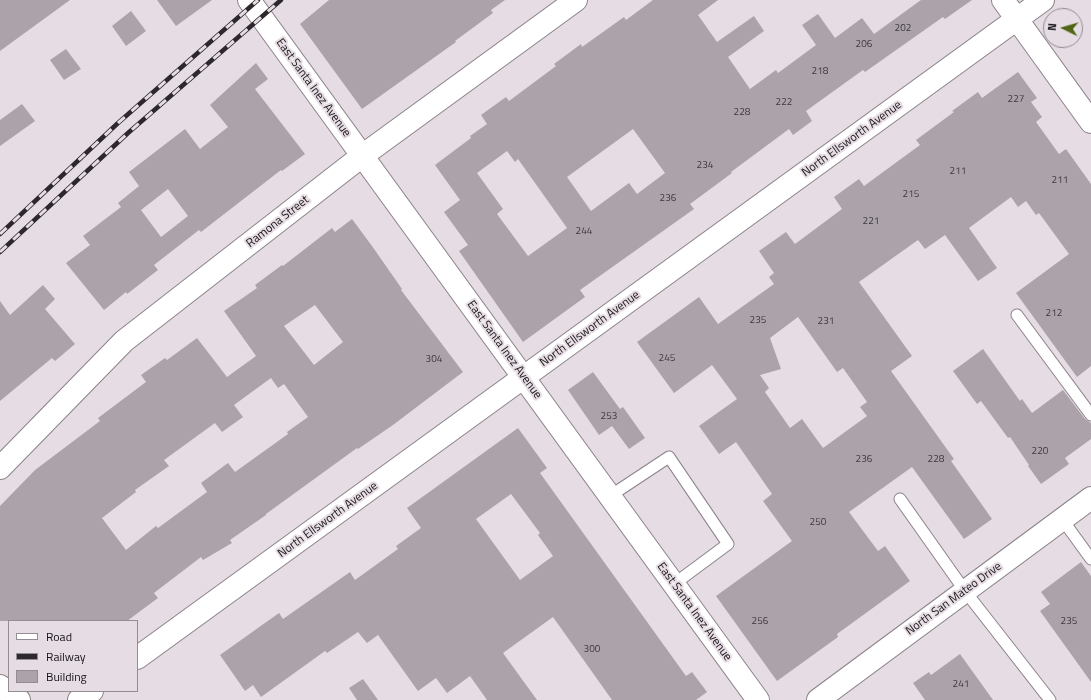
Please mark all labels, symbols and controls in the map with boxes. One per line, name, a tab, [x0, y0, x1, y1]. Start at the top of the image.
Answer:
north arrow	[1043, 8, 1083, 48]
house number: 202	[895, 23, 911, 35]
text: N	[1044, 23, 1060, 32]
street label: East Santa Inez Avenue	[273, 36, 353, 140]
house number: 206	[856, 39, 872, 51]
house number: 218	[812, 66, 828, 78]
house number: 227	[1008, 94, 1024, 106]
house number: 222	[776, 97, 792, 109]
street label: North Ellsworth Avenue	[799, 98, 905, 180]
house number: 228	[734, 107, 750, 119]
house number: 234	[697, 160, 713, 172]
house number: 211	[950, 166, 966, 178]
house number: 211	[1052, 175, 1068, 187]
house number: 215	[903, 189, 919, 201]
street label: Ramona Street	[244, 193, 312, 251]
house number: 236	[660, 193, 676, 205]
house number: 221	[863, 216, 879, 228]
house number: 244	[576, 226, 592, 238]
street label: North Ellsworth Avenue	[537, 288, 643, 370]
street label: East Santa Inez Avenue	[464, 298, 544, 402]
house number: 212	[1046, 308, 1062, 320]
house number: 235	[750, 315, 766, 327]
house number: 231	[818, 316, 834, 328]
house number: 245	[659, 353, 675, 365]
house number: 304	[426, 354, 442, 366]
house number: 253	[601, 411, 617, 423]
house number: 220	[1032, 446, 1048, 458]
house number: 236	[856, 454, 872, 466]
house number: 228	[928, 454, 944, 466]
street label: North Ellsworth Avenue	[275, 479, 381, 561]
house number: 250	[810, 517, 826, 529]
street label: North San Mateo Drive	[903, 559, 1005, 639]
street label: East Santa Inez Avenue	[654, 560, 734, 664]
house number: 256	[752, 616, 768, 628]
house number: 235	[1061, 616, 1077, 628]
legend	[8, 620, 138, 692]
text: Road	[46, 627, 72, 646]
house number: 300	[584, 644, 600, 656]
text: Railway	[46, 647, 86, 666]
text: Building	[46, 667, 87, 686]
house number: 241	[953, 679, 969, 691]

